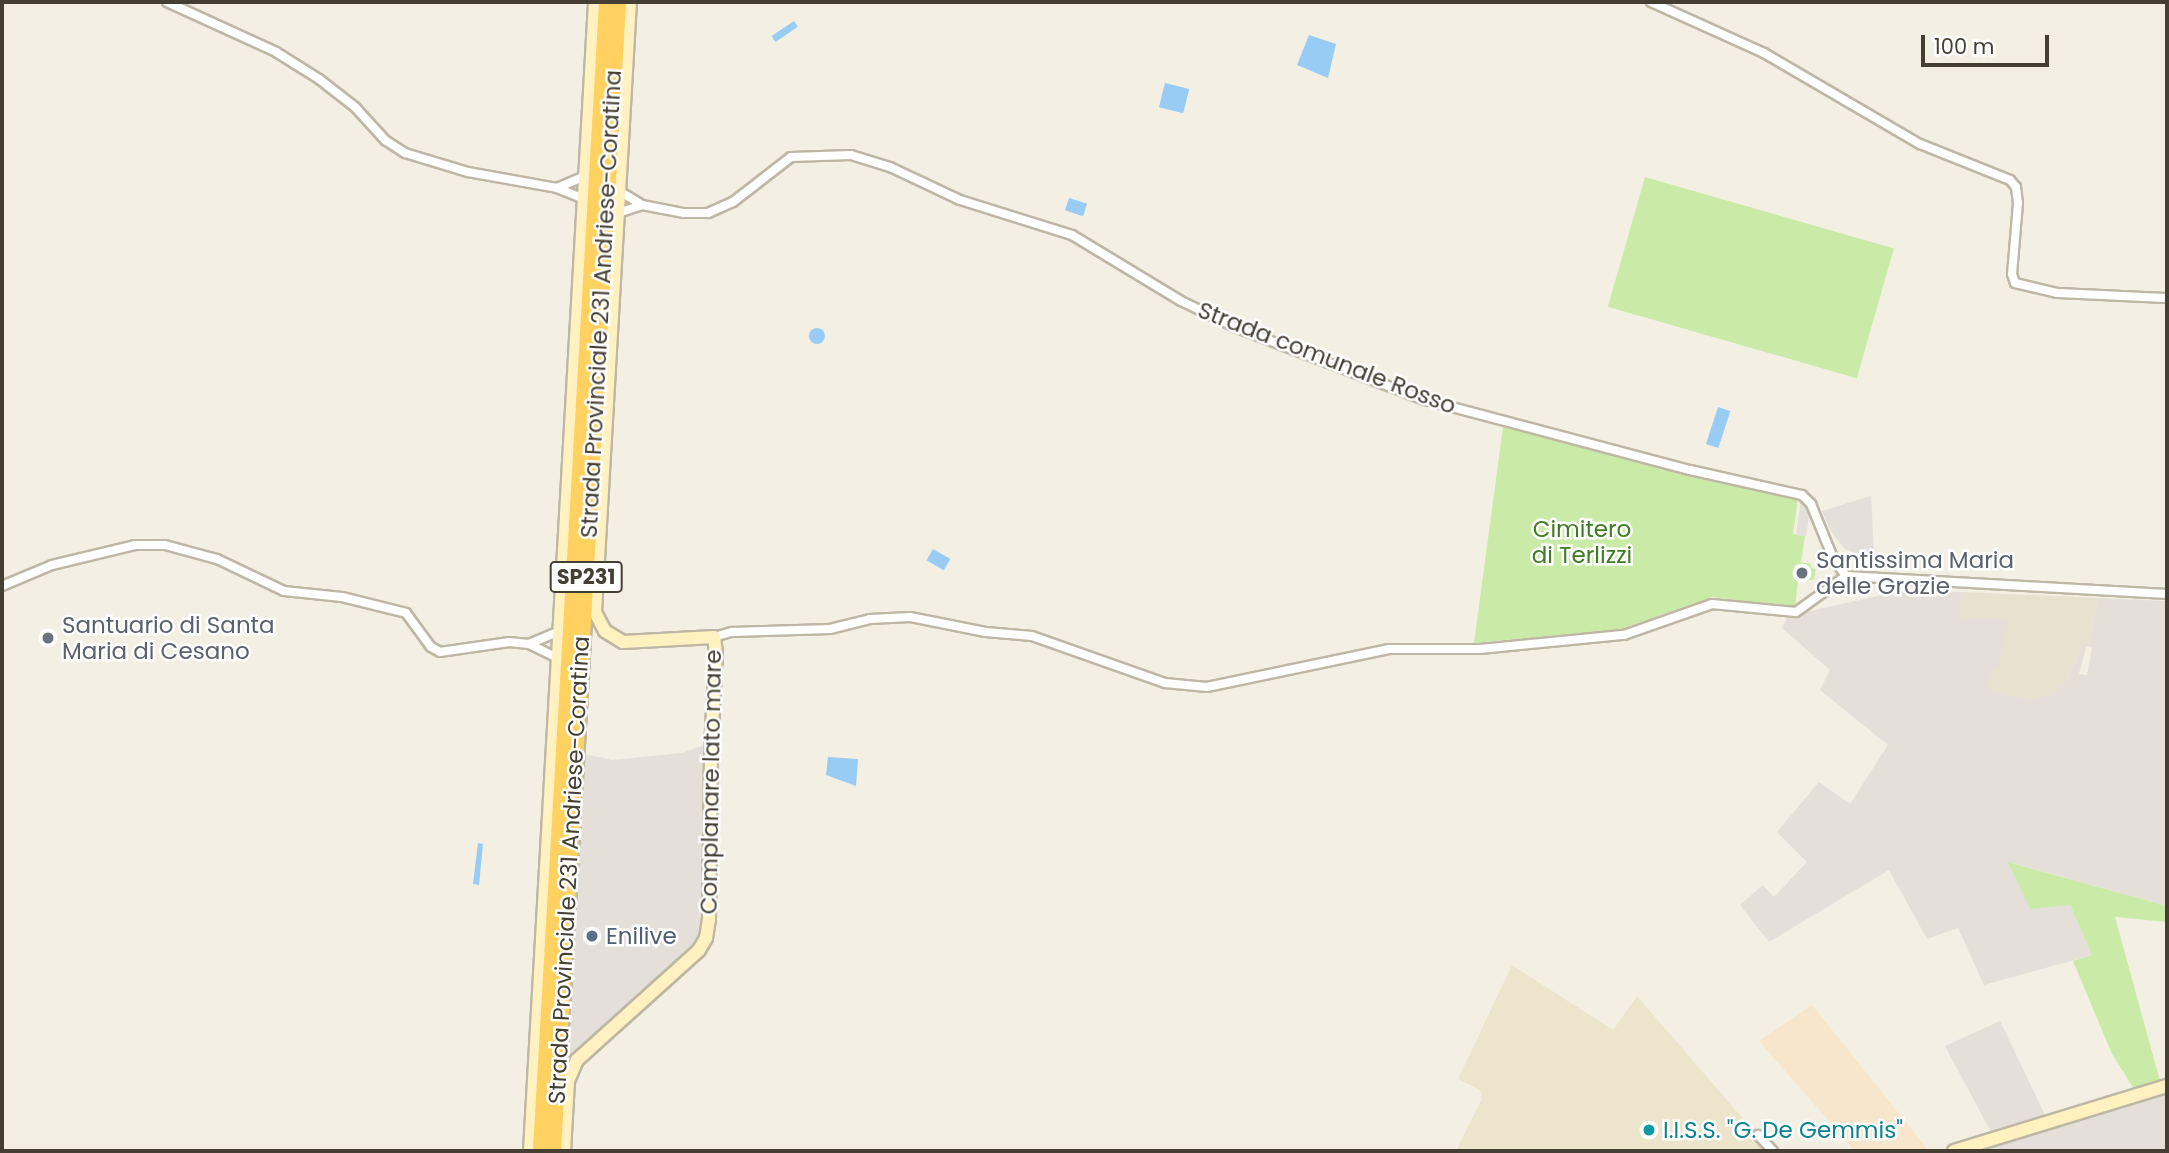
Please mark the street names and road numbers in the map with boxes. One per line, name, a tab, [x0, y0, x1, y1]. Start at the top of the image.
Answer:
street label: Strada Provinciale 231 Andriese-Coratina	[575, 69, 627, 539]
street label: Strada comunale Rosso	[1194, 296, 1460, 420]
road number: SP231	[549, 560, 623, 594]
street label: Strada Provinciale 231 Andriese-Coratina	[543, 635, 595, 1105]
street label: Complanare lato mare	[695, 649, 727, 915]

